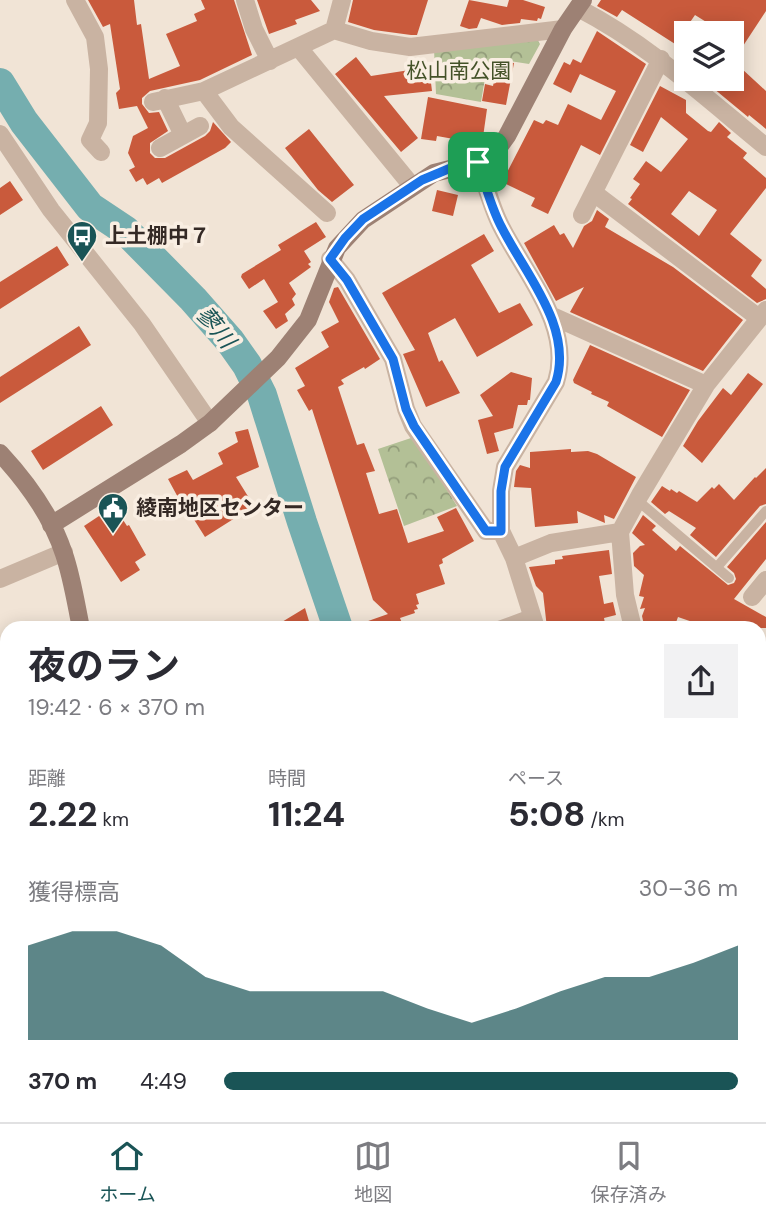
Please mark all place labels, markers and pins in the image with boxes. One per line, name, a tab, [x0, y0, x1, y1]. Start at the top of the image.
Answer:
pin	[448, 132, 508, 192]
bus stop icon: 上土棚中７	[65, 219, 99, 263]
place label: 上土棚中７	[105, 222, 210, 250]
public building icon: 綾南地区センター	[96, 491, 130, 535]
place label: 綾南地区センター	[136, 494, 304, 522]

